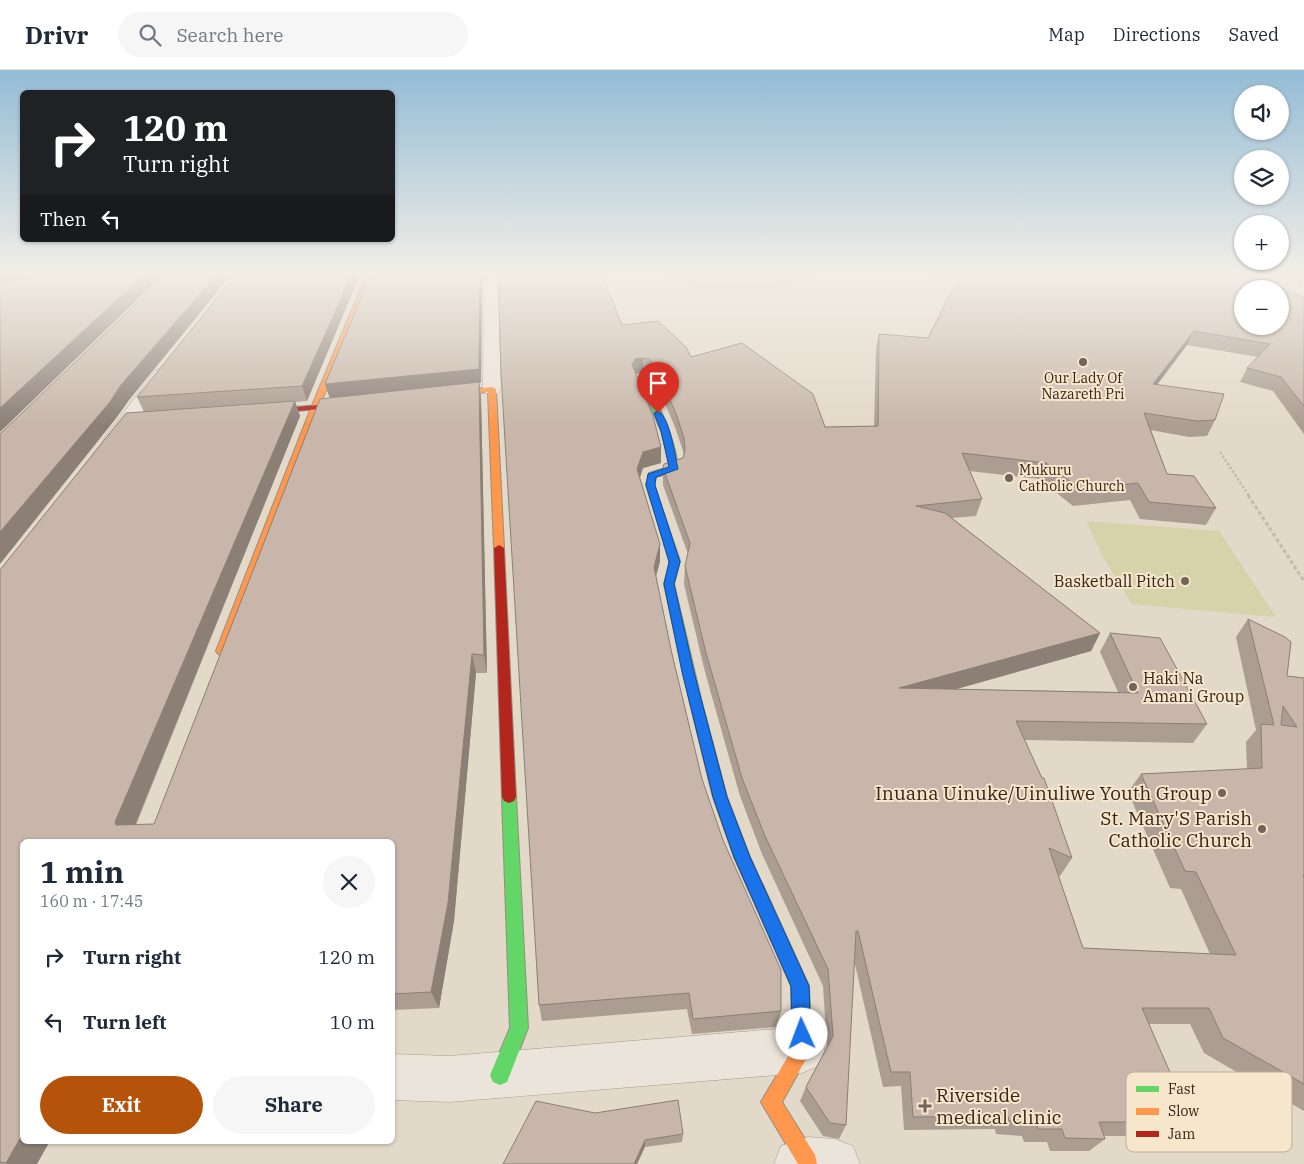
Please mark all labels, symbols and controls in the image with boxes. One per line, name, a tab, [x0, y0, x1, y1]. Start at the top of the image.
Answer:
search box	[118, 12, 468, 57]
text: Drivr	[25, 19, 88, 51]
icon: search	[136, 21, 164, 49]
text: Search here	[176, 23, 283, 47]
text: Map	[1048, 23, 1085, 46]
text: Directions	[1113, 23, 1201, 46]
text: Saved	[1229, 23, 1279, 46]
map controls	[1234, 85, 1289, 335]
button: sound	[1234, 85, 1289, 140]
text: 120 m	[123, 105, 228, 151]
icon: right	[40, 110, 105, 175]
text: Turn right	[123, 149, 230, 178]
button: layers	[1234, 150, 1289, 205]
icon: left	[97, 205, 125, 233]
text: Then	[40, 207, 87, 231]
button: +	[1234, 215, 1289, 270]
button: −	[1234, 280, 1289, 335]
marker: Our Lady Of Nazareth Pri	[1077, 356, 1089, 368]
pin	[637, 362, 679, 413]
icon: arrive	[644, 369, 672, 397]
place label: Our Lady Of Nazareth Pri	[1041, 369, 1125, 403]
place label: Mukuru Catholic Church	[1019, 461, 1125, 495]
marker: Mukuru Catholic Church	[1003, 472, 1015, 484]
place label: Basketball Pitch	[1054, 571, 1175, 591]
marker: Basketball Pitch	[1179, 575, 1191, 587]
place label: Haki Na Amani Group	[1143, 668, 1244, 706]
marker: Haki Na Amani Group	[1127, 681, 1139, 693]
place label: Inuana Uinuke/Uinuliwe Youth Group	[875, 781, 1212, 805]
marker: Inuana Uinuke/Uinuliwe Youth Group	[1216, 787, 1228, 799]
place label: St. Mary'S Parish Catholic Church	[1100, 806, 1252, 852]
marker: St. Mary'S Parish Catholic Church	[1256, 823, 1268, 835]
text: 1 min	[40, 852, 124, 891]
button: close	[323, 856, 375, 908]
text: 160 m · 17:45	[40, 891, 143, 911]
icon: right	[40, 943, 68, 971]
text: Turn right	[83, 945, 181, 969]
text: 120 m	[318, 945, 375, 969]
position arrow	[775, 1007, 827, 1059]
icon: left	[40, 1008, 68, 1036]
text: Turn left	[83, 1010, 166, 1034]
text: 10 m	[330, 1010, 375, 1034]
legend	[1126, 1072, 1292, 1152]
button: Exit	[40, 1076, 203, 1134]
button: Share	[213, 1076, 375, 1134]
text: Fast	[1168, 1080, 1196, 1098]
place label: Riverside medical clinic	[936, 1083, 1062, 1129]
marker: Riverside medical clinic	[918, 1099, 932, 1113]
text: Slow	[1168, 1102, 1199, 1120]
text: Jam	[1168, 1125, 1195, 1143]

